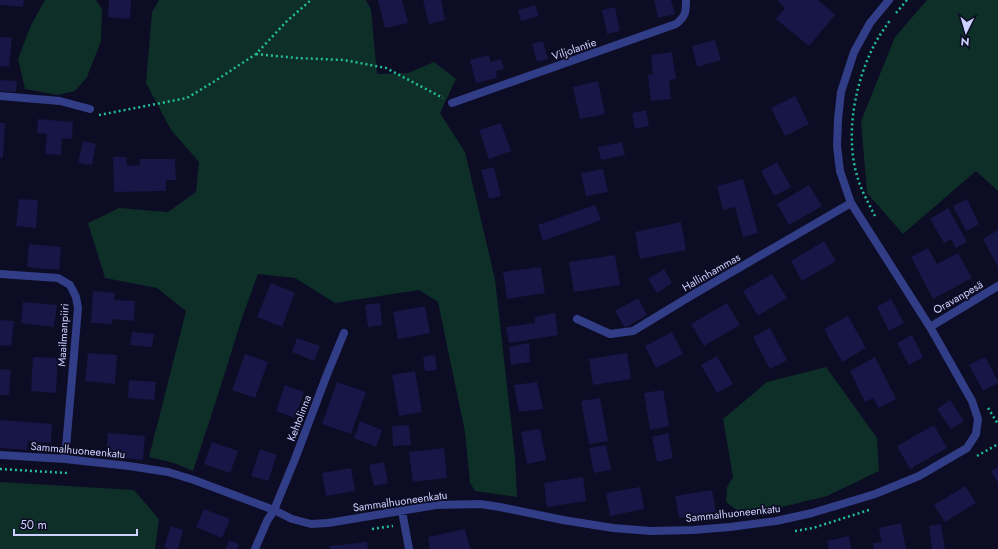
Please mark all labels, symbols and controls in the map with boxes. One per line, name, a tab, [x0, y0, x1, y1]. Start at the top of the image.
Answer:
north arrow	[946, 12, 986, 52]
street label: Viljolantie	[550, 34, 599, 64]
text: N	[960, 34, 970, 50]
street label: Hallinhammas	[679, 249, 744, 295]
street label: Oravanpesä	[930, 276, 986, 318]
street label: Maailmanpiiri	[53, 303, 73, 367]
street label: Kehtolinna	[283, 393, 315, 443]
street label: Sammalhuoneenkatu	[30, 438, 126, 462]
street label: Sammalhuoneenkatu	[352, 486, 448, 516]
street label: Sammalhuoneenkatu	[685, 500, 781, 526]
scale bar	[14, 511, 137, 537]
text: 50 m	[20, 516, 47, 534]

